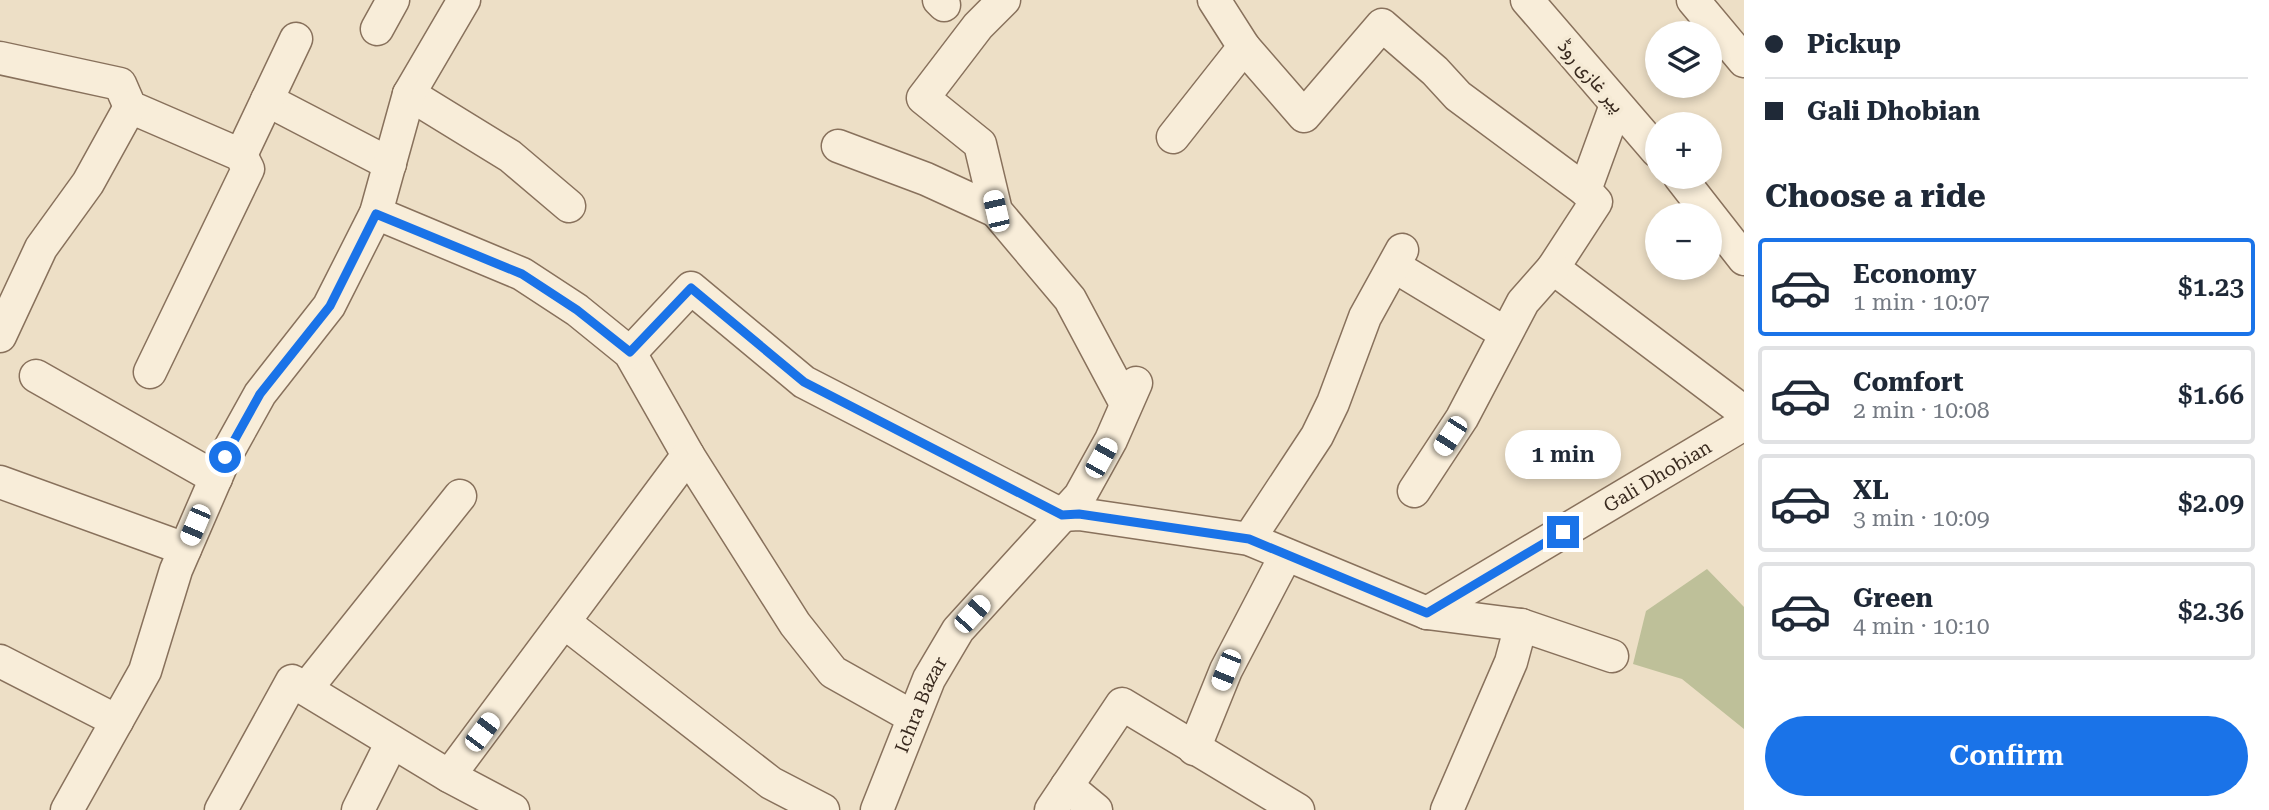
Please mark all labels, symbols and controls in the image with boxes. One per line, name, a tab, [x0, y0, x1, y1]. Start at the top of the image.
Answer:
map controls	[1645, 21, 1722, 280]
button: layers	[1645, 21, 1722, 98]
text: Pickup	[1807, 29, 1901, 59]
street label: پیر غازی روڈ	[1551, 35, 1629, 119]
text: Gali Dhobian	[1807, 96, 1980, 126]
button: +	[1645, 112, 1722, 189]
text: Choose a ride	[1765, 177, 1986, 215]
car	[982, 188, 1011, 234]
button: −	[1645, 203, 1722, 280]
icon: car	[1769, 256, 1832, 319]
text: Economy	[1853, 259, 1976, 289]
text: $1.23	[2178, 272, 2244, 302]
text: 1 min · 10:07	[1853, 289, 1990, 316]
icon: car	[1769, 364, 1832, 427]
text: Comfort	[1853, 367, 1963, 397]
text: $1.66	[2178, 380, 2244, 410]
text: 2 min · 10:08	[1853, 397, 1990, 424]
car	[1430, 413, 1471, 459]
callout: 1 min	[1505, 430, 1621, 480]
car	[1082, 435, 1121, 481]
street label: Gali Dhobian	[1599, 435, 1715, 517]
route start	[209, 441, 241, 473]
text: 1 min	[1531, 441, 1595, 468]
icon: car	[1769, 472, 1832, 535]
text: XL	[1853, 475, 1889, 505]
text: $2.09	[2178, 488, 2244, 518]
car	[178, 502, 213, 548]
text: 3 min · 10:09	[1853, 505, 1990, 532]
route end	[1547, 516, 1579, 548]
icon: car	[1769, 580, 1832, 643]
text: Green	[1853, 583, 1933, 613]
car	[951, 591, 994, 637]
text: $2.36	[2178, 596, 2244, 626]
text: 4 min · 10:10	[1853, 613, 1990, 640]
car	[1209, 647, 1244, 693]
street label: Ichra Bazar	[889, 652, 951, 756]
car	[461, 709, 504, 755]
button: Confirm	[1765, 716, 2248, 796]

